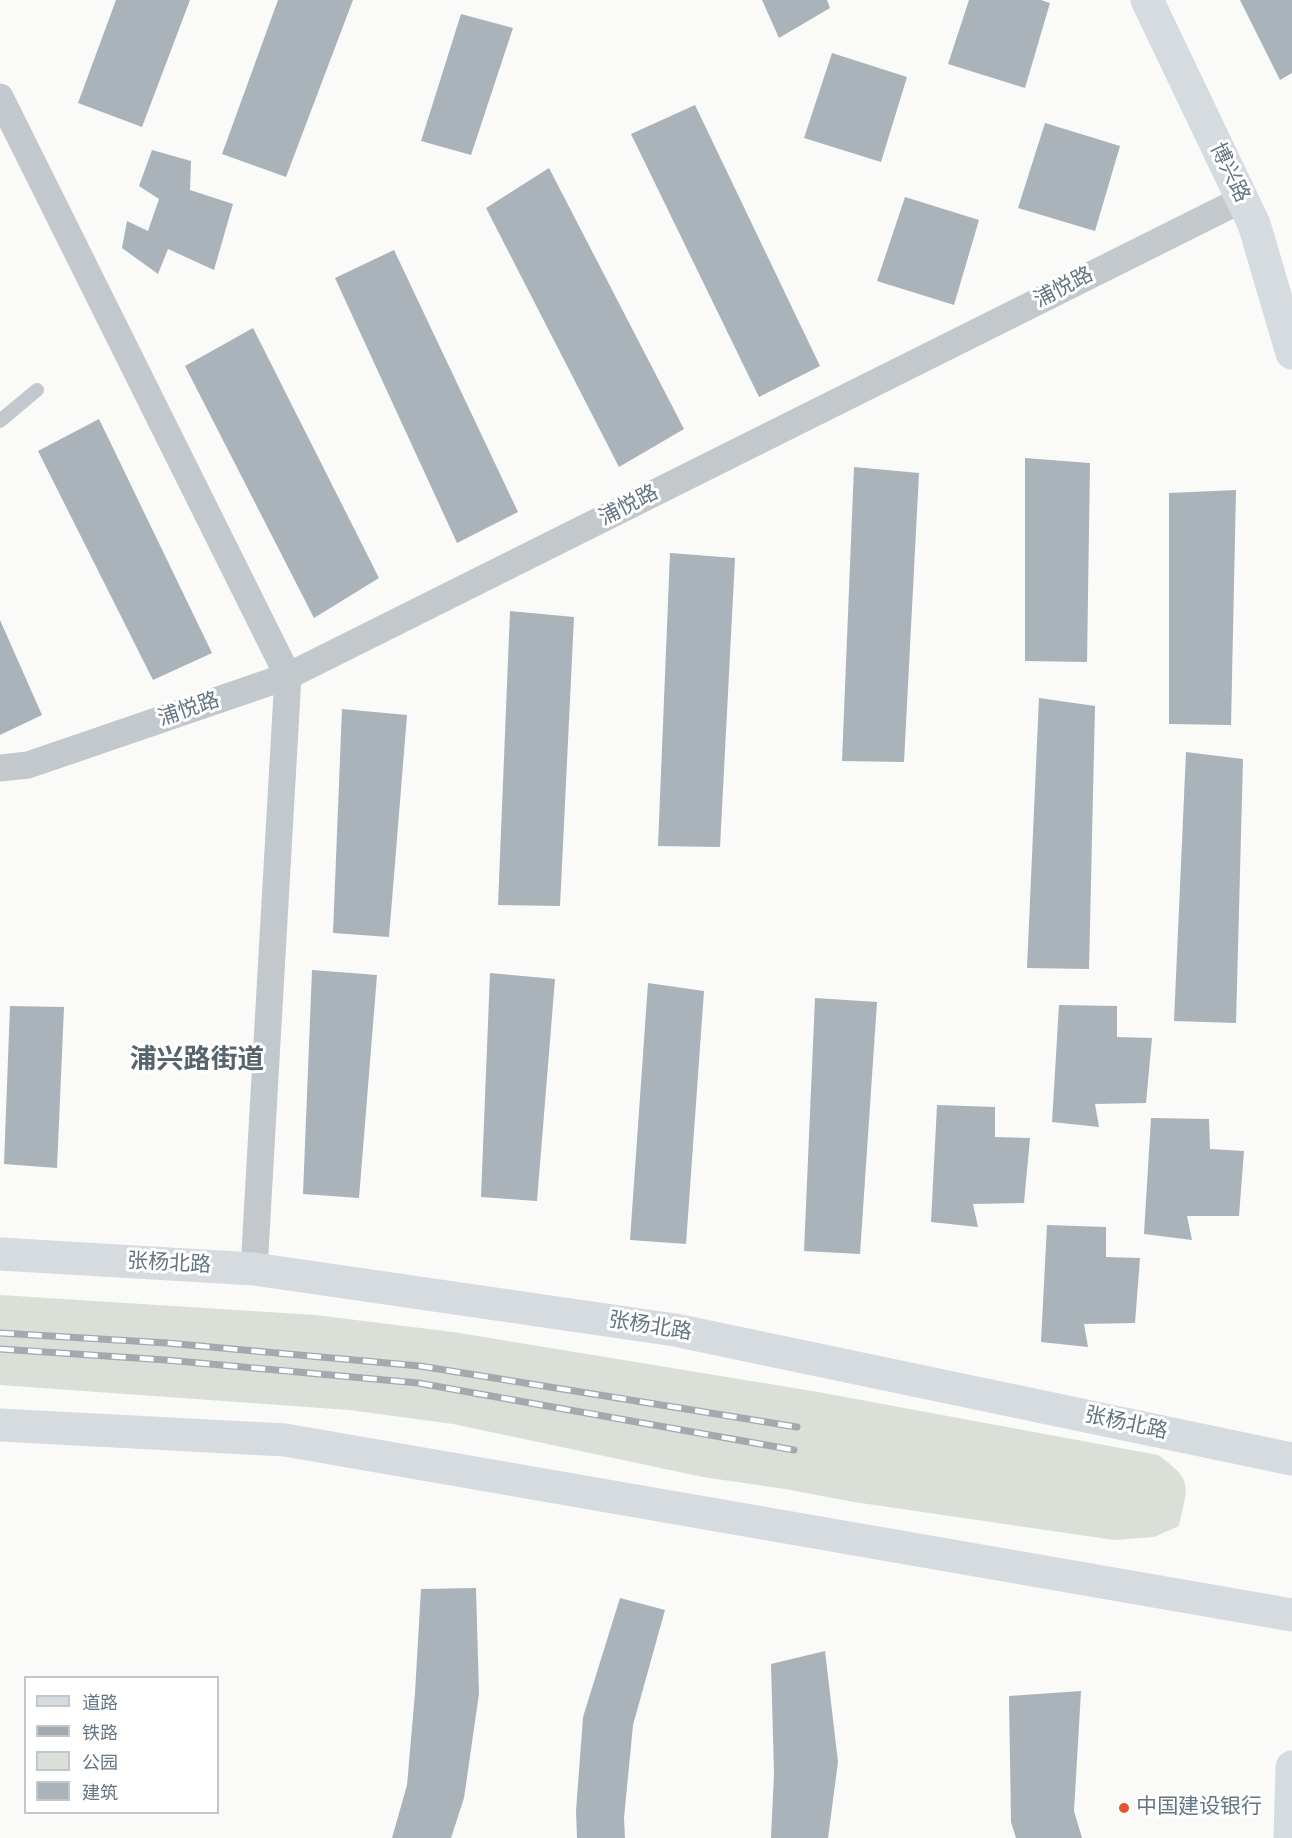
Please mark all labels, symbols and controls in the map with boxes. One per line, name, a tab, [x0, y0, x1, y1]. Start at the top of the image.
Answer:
street label: 博兴路	[1204, 139, 1254, 207]
street label: 浦悦路	[1030, 262, 1098, 314]
street label: 浦悦路	[595, 480, 663, 532]
street label: 浦悦路	[155, 688, 223, 732]
district label: 浦兴路街道	[130, 1045, 264, 1077]
street label: 张杨北路	[126, 1249, 212, 1279]
street label: 张杨北路	[607, 1308, 693, 1346]
street label: 张杨北路	[1082, 1403, 1170, 1445]
legend	[24, 1676, 219, 1814]
text: 道路	[82, 1692, 118, 1713]
text: 铁路	[82, 1722, 118, 1743]
text: 公园	[82, 1752, 118, 1773]
text: 建筑	[82, 1782, 118, 1803]
place label: 中国建设银行	[1136, 1795, 1262, 1821]
marker: 中国建设银行	[1117, 1801, 1131, 1815]

